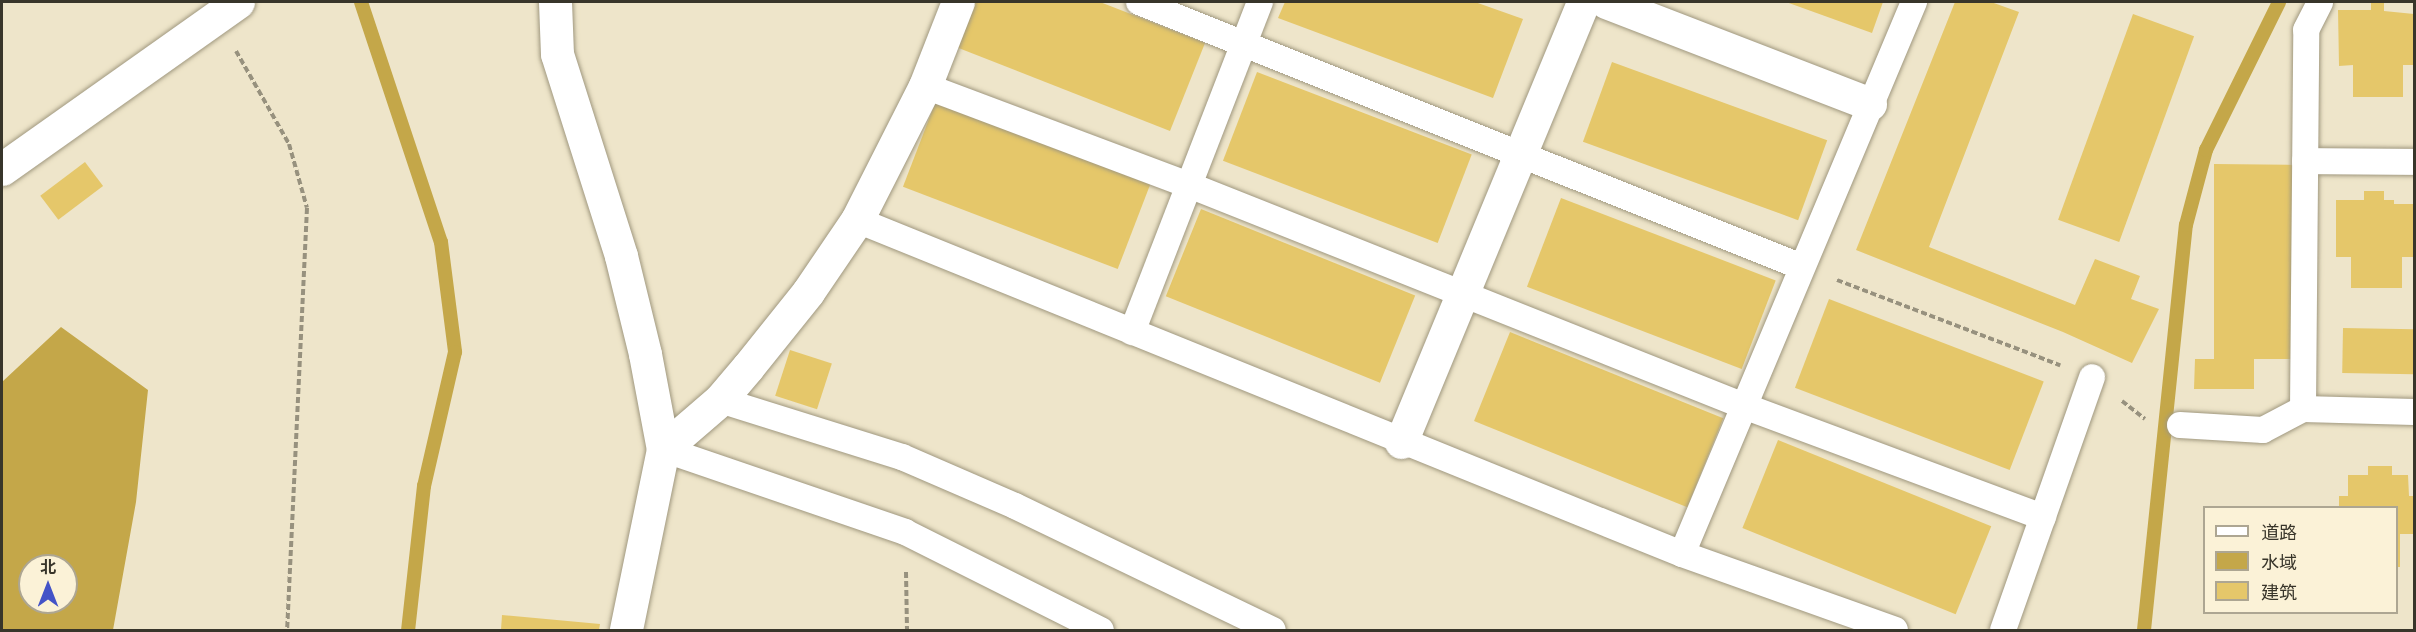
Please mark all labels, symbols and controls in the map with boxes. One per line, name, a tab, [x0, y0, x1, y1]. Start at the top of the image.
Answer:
legend	[2203, 506, 2398, 614]
text: 道路	[2261, 522, 2297, 544]
text: 水域	[2261, 552, 2297, 574]
north arrow	[18, 554, 78, 614]
text: 北	[40, 558, 56, 577]
text: 建筑	[2261, 582, 2297, 604]

